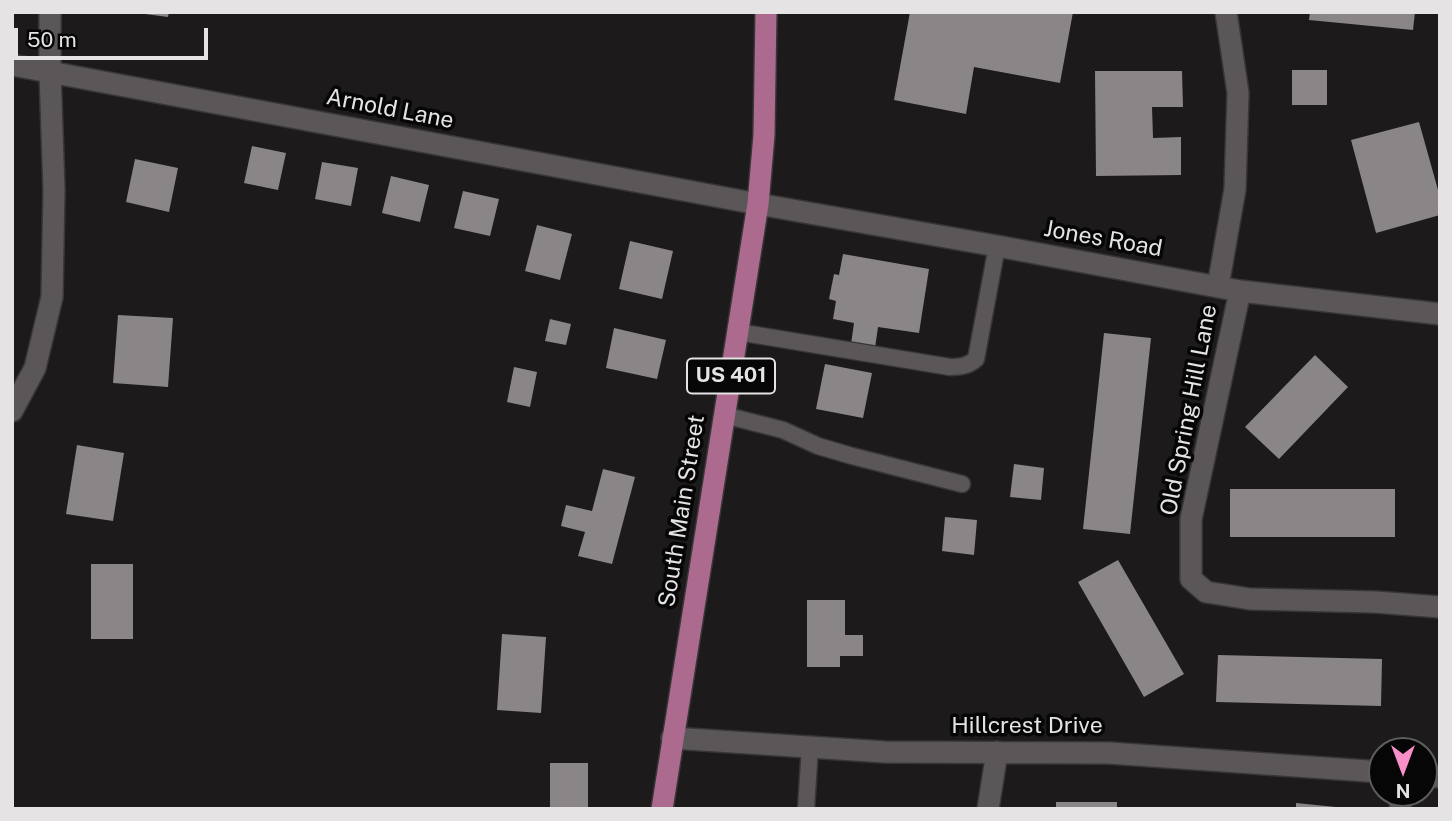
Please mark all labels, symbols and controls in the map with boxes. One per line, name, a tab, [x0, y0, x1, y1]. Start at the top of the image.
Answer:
scale bar	[18, 14, 212, 58]
text: 50 m	[27, 27, 77, 52]
street label: Arnold Lane	[324, 83, 456, 135]
street label: Jones Road	[1042, 215, 1164, 263]
street label: Old Spring Hill Lane	[1155, 302, 1223, 518]
road number: US 401	[687, 358, 775, 394]
street label: South Main Street	[653, 413, 711, 609]
street label: Hillcrest Drive	[951, 712, 1103, 740]
north arrow	[1368, 737, 1438, 807]
text: N	[1396, 780, 1410, 802]

